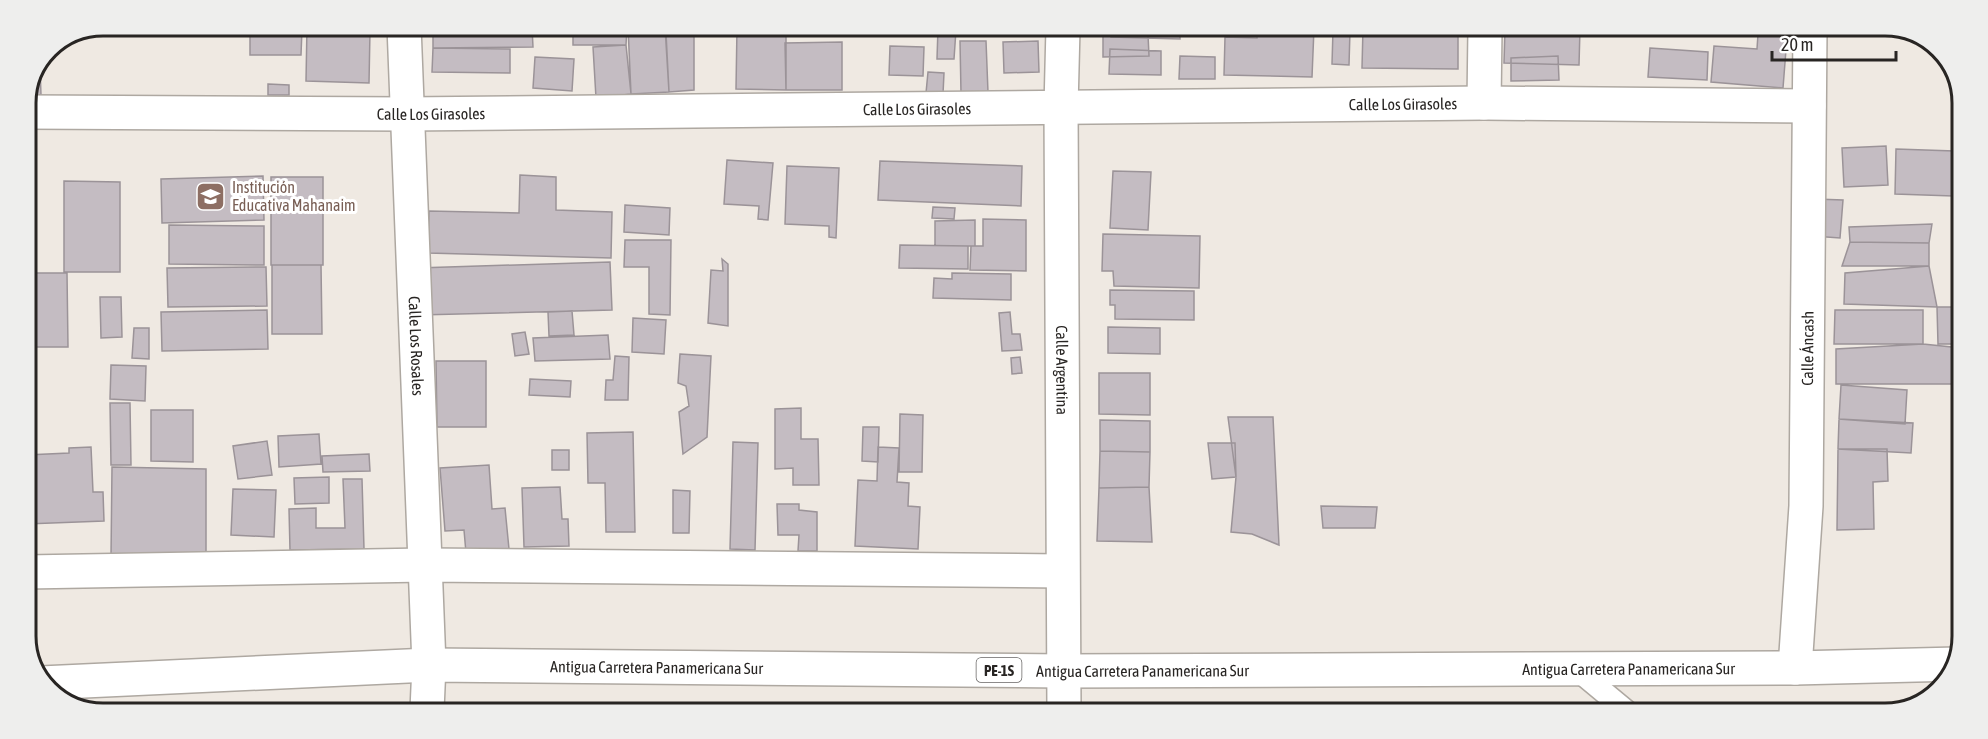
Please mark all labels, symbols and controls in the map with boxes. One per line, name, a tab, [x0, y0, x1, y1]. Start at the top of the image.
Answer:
scale bar	[1772, 24, 1896, 62]
text: 20 m	[1781, 34, 1813, 55]
street label: Calle Los Girasoles	[1349, 94, 1458, 113]
street label: Calle Los Girasoles	[863, 99, 972, 118]
street label: Calle Los Girasoles	[377, 104, 486, 123]
place label: Institución Educativa Mahanaim	[232, 178, 356, 214]
school or university icon: Institución Educativa Mahanaim	[195, 180, 227, 212]
street label: Calle Los Rosales	[406, 296, 427, 396]
street label: Calle Áncash	[1798, 311, 1817, 386]
street label: Calle Argentina	[1052, 325, 1072, 415]
street label: Antigua Carretera Panamericana Sur	[550, 657, 763, 677]
road number: PE-1S	[976, 658, 1022, 682]
street label: Antigua Carretera Panamericana Sur	[1522, 659, 1735, 679]
street label: Antigua Carretera Panamericana Sur	[1036, 661, 1249, 681]

